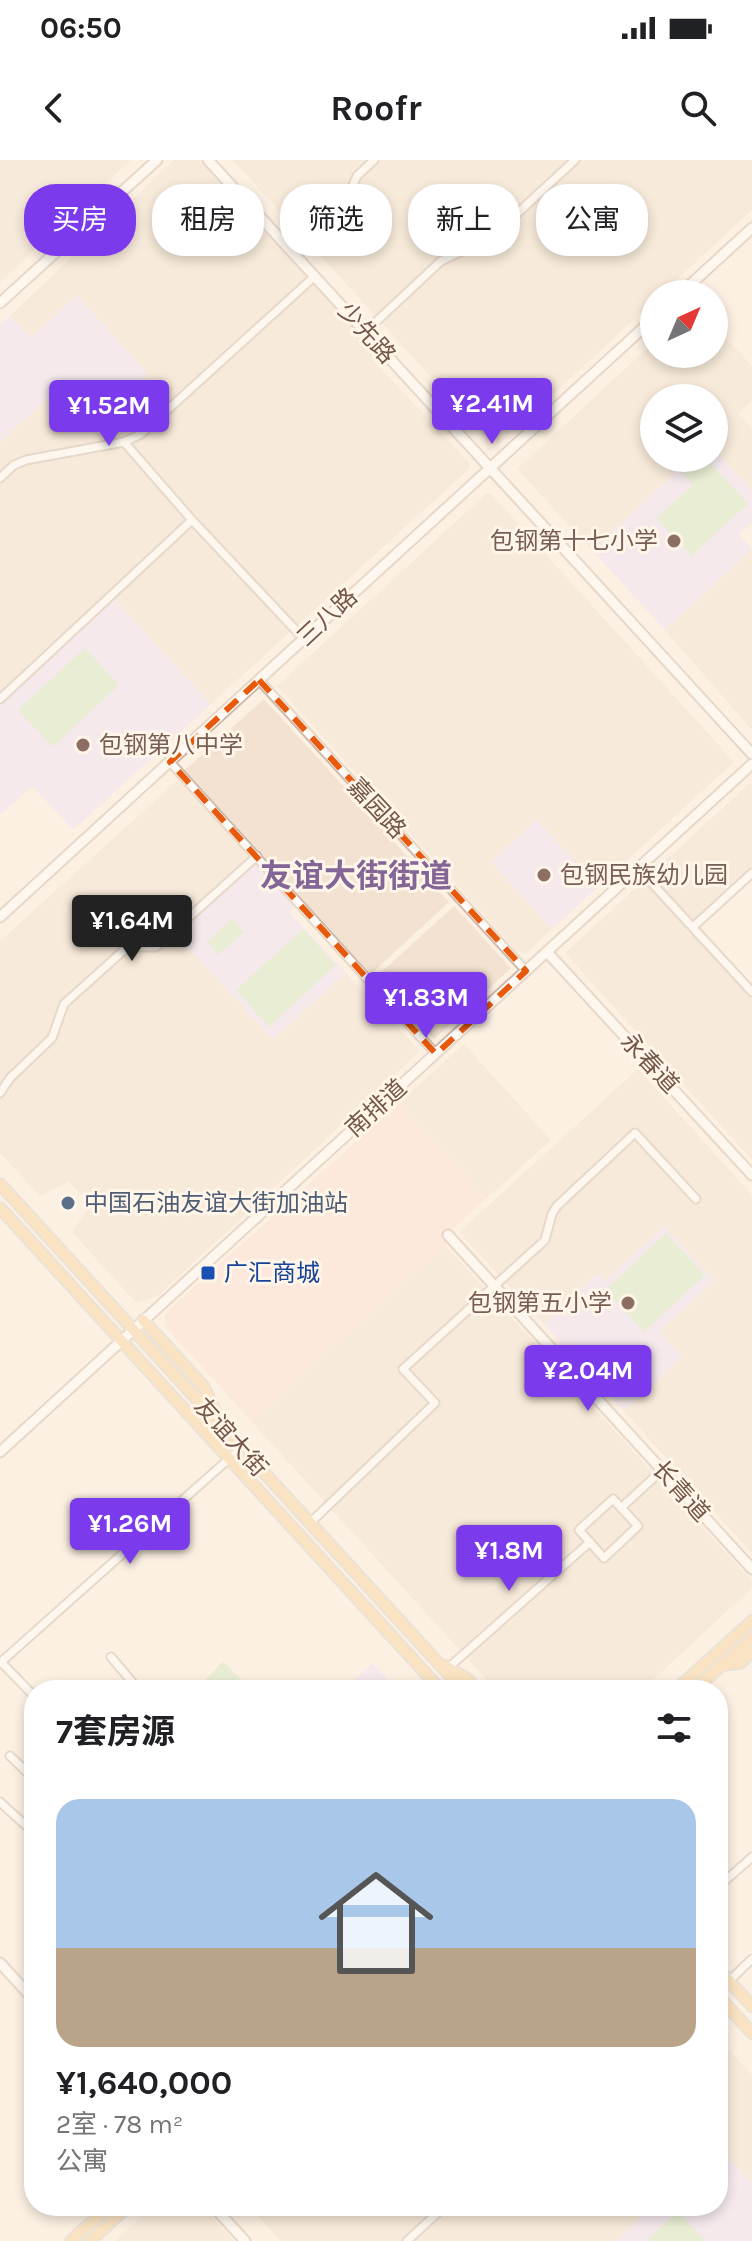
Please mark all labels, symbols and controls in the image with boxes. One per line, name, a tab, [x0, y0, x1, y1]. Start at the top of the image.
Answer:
text: 06:50	[40, 10, 122, 46]
icon: back	[32, 86, 76, 130]
icon: search	[676, 86, 720, 130]
text: Roofr	[330, 87, 422, 129]
chip: 买房	[24, 184, 136, 256]
chip: 租房	[152, 184, 264, 256]
chip: 筛选	[280, 184, 392, 256]
chip: 新上	[408, 184, 520, 256]
chip: 公寓	[536, 184, 648, 256]
north arrow	[640, 280, 728, 368]
map controls	[640, 280, 728, 472]
street label: 少先路	[333, 297, 401, 369]
pin: ¥2.41M	[427, 378, 557, 446]
pin: ¥1.52M	[44, 380, 174, 448]
button: layers	[640, 384, 728, 472]
text: ¥2.41M	[450, 388, 534, 419]
text: ¥1.52M	[67, 390, 151, 421]
place label: 包钢第十七小学	[490, 527, 658, 555]
marker: 包钢第十七小学	[665, 532, 683, 550]
street label: 三八路	[291, 582, 363, 652]
place label: 包钢第八中学	[99, 731, 243, 759]
marker: 包钢第八中学	[74, 736, 92, 754]
street label: 嘉园路	[342, 772, 412, 844]
district label: 友谊大街街道	[260, 858, 452, 895]
place label: 包钢民族幼儿园	[560, 861, 728, 889]
marker: 包钢民族幼儿园	[535, 866, 553, 884]
pin: ¥1.64M	[67, 895, 197, 963]
text: ¥1.64M	[90, 905, 174, 936]
pin: ¥1.83M	[361, 972, 491, 1040]
text: ¥1.83M	[383, 982, 469, 1013]
street label: 永春道	[615, 1027, 685, 1099]
street label: 南排道	[340, 1074, 412, 1142]
place label: 中国石油友谊大街加油站	[84, 1189, 348, 1217]
marker: 中国石油友谊大街加油站	[59, 1194, 77, 1212]
place label: 广汇商城	[224, 1259, 320, 1287]
marker: 广汇商城	[199, 1264, 217, 1282]
place label: 包钢第五小学	[468, 1289, 612, 1317]
marker: 包钢第五小学	[619, 1294, 637, 1312]
pin: ¥2.04M	[523, 1345, 653, 1413]
text: ¥2.04M	[542, 1355, 634, 1386]
street label: 友谊大街	[188, 1392, 274, 1482]
street label: 长青道	[647, 1455, 715, 1527]
pin: ¥1.26M	[65, 1498, 195, 1566]
text: ¥1.26M	[88, 1508, 172, 1539]
pin: ¥1.8M	[453, 1525, 565, 1593]
text: ¥1.8M	[474, 1535, 544, 1566]
icon: filters	[652, 1706, 696, 1750]
text: 7套房源	[56, 1712, 175, 1752]
icon: home	[304, 1851, 448, 1995]
text: ¥1,640,000	[56, 2063, 232, 2103]
text: 2室 · 78 m²	[56, 2109, 183, 2140]
text: 公寓	[56, 2146, 108, 2177]

